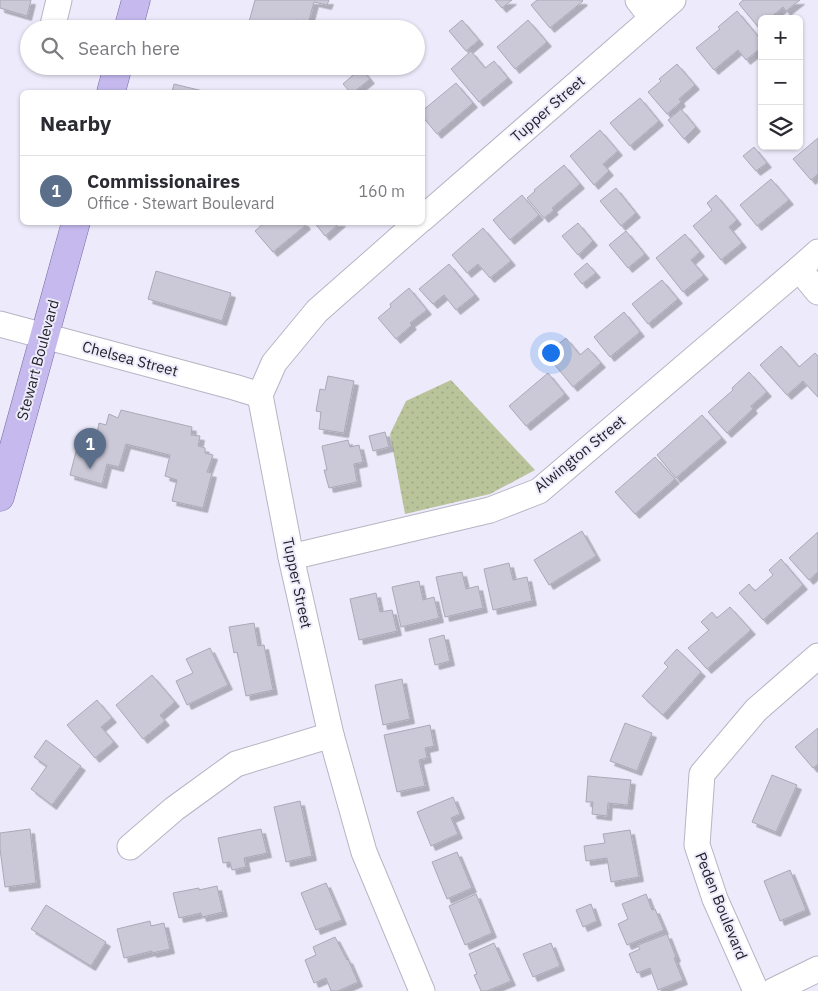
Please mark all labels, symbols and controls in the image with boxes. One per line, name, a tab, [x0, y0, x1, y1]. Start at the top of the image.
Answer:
map controls	[758, 15, 803, 150]
button: +	[758, 15, 803, 60]
search box	[20, 20, 425, 75]
icon: search	[38, 34, 66, 62]
text: Search here	[78, 36, 180, 60]
button: −	[758, 60, 803, 105]
street label: Tupper Street	[507, 71, 589, 146]
button: layers	[758, 105, 803, 150]
text: Nearby	[40, 109, 111, 137]
text: Commissionaires	[87, 169, 240, 193]
text: 1	[51, 181, 61, 201]
text: 160 m	[358, 181, 405, 201]
text: Office · Stewart Boulevard	[87, 193, 275, 213]
street label: Stewart Boulevard	[12, 297, 63, 422]
street label: Chelsea Street	[80, 337, 180, 380]
your location	[538, 340, 564, 366]
street label: Alwington Street	[530, 411, 629, 496]
pin: 1	[74, 428, 106, 469]
street label: Tupper Street	[279, 536, 316, 630]
street label: Peden Boulevard	[691, 849, 752, 962]

